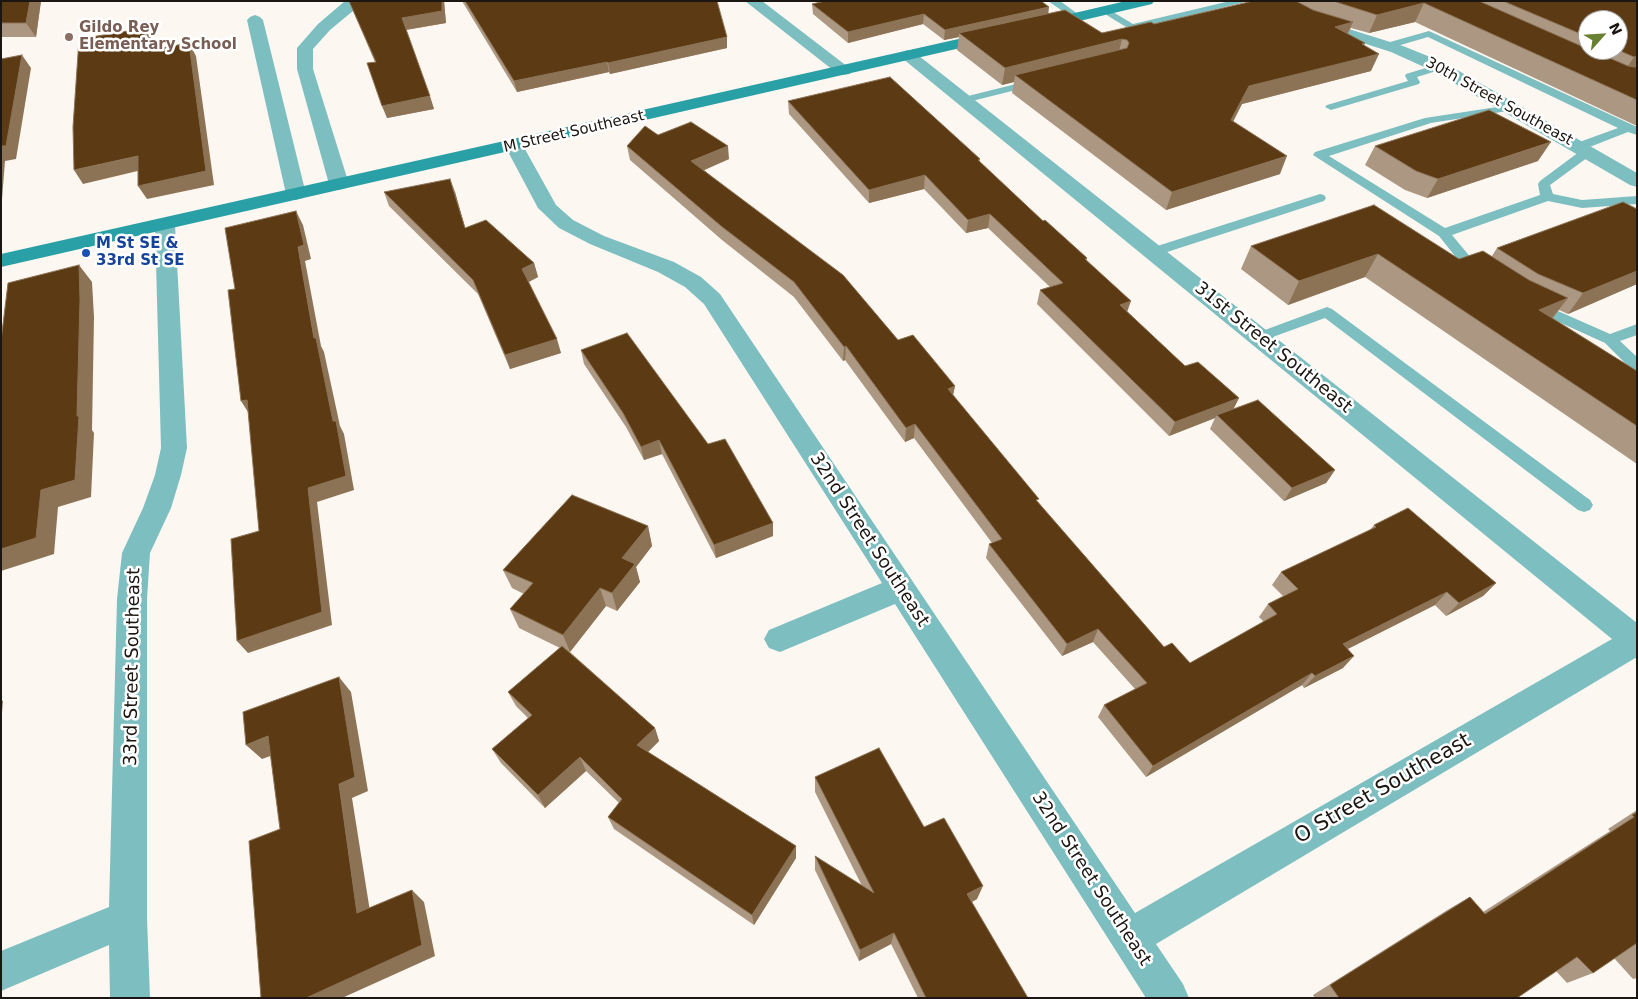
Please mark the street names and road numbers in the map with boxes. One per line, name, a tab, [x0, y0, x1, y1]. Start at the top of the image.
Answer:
street label: 30th Street Southeast	[1422, 54, 1576, 150]
street label: M Street Southeast	[502, 107, 646, 157]
street label: 31st Street Southeast	[1190, 278, 1356, 418]
street label: 32nd Street Southeast	[805, 449, 933, 631]
street label: 33rd Street Southeast	[120, 568, 146, 766]
street label: O Street Southeast	[1290, 728, 1476, 850]
street label: 32nd Street Southeast	[1027, 788, 1155, 970]

